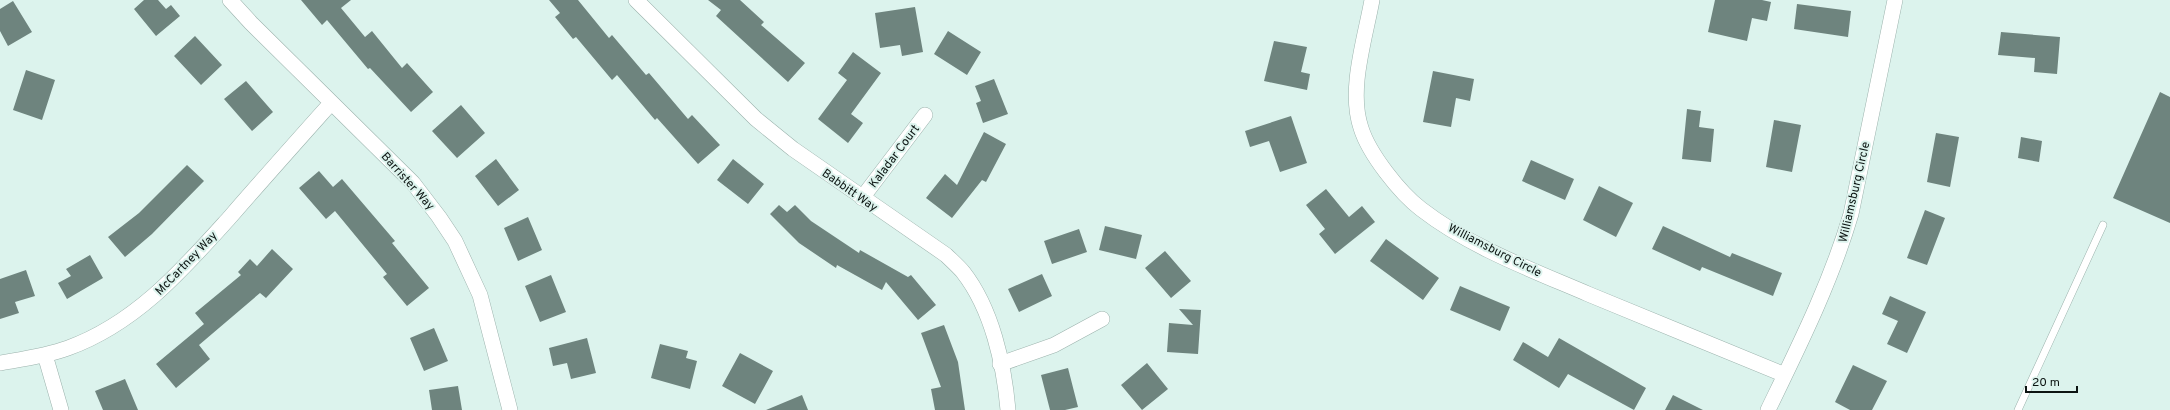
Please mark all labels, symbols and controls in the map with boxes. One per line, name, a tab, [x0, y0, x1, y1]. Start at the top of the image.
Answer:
street label: Kaladar Court	[866, 122, 924, 191]
street label: Williamsburg Circle	[1836, 140, 1874, 244]
street label: Barrister Way	[377, 149, 438, 214]
street label: Babbitt Way	[818, 166, 881, 216]
street label: Williamsburg Circle	[1445, 220, 1544, 281]
street label: McCartney Way	[152, 228, 221, 299]
scale bar	[2026, 368, 2077, 394]
text: 20 m	[2032, 375, 2060, 391]

